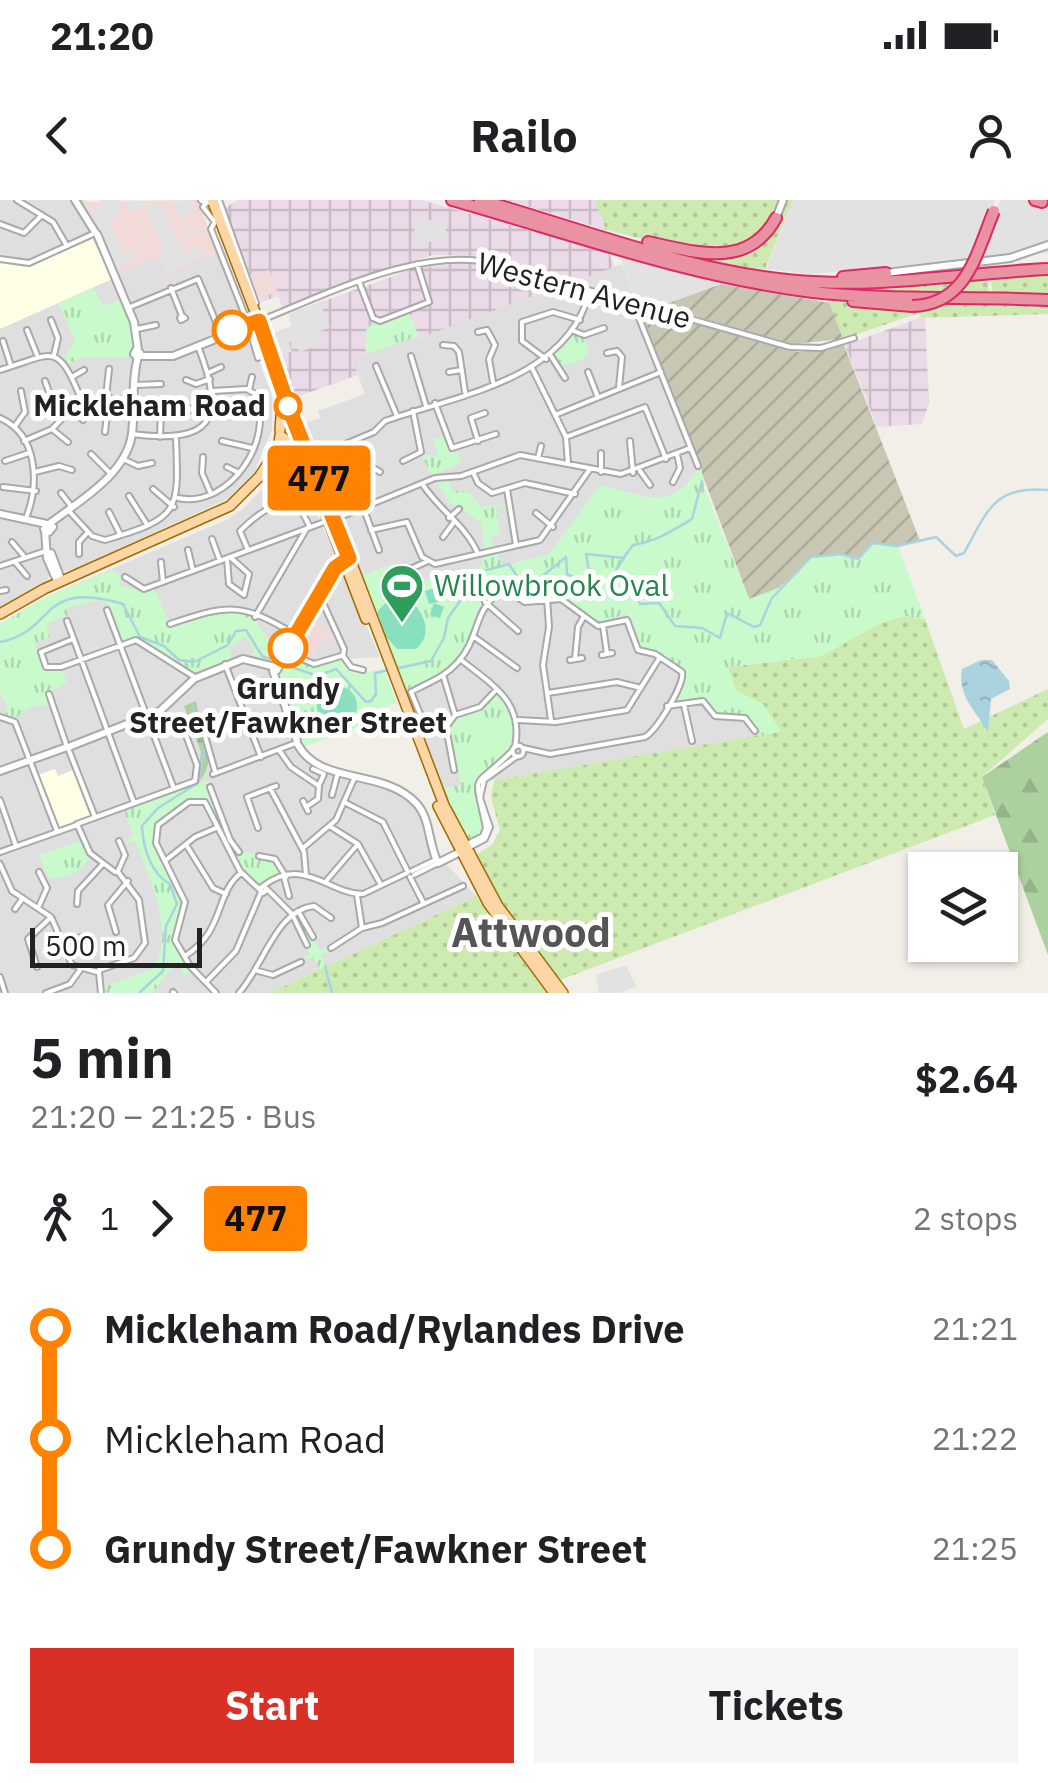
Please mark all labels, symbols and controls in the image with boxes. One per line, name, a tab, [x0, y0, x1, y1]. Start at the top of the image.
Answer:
text: 21:20	[50, 11, 154, 60]
text: Railo	[470, 106, 578, 164]
icon: back	[30, 108, 85, 163]
icon: person	[963, 108, 1018, 163]
street label: Western Avenue	[473, 242, 695, 337]
unlabelled marker	[213, 311, 251, 349]
place label: Mickleham Road	[33, 385, 266, 424]
marker: Mickleham Road	[275, 393, 301, 419]
line badge: 477	[262, 446, 376, 510]
text: 477	[287, 455, 351, 501]
sports icon: Willowbrook Oval	[379, 563, 425, 624]
place label: Willowbrook Oval	[434, 565, 669, 604]
marker: Grundy Street/Fawkner Street	[269, 629, 307, 667]
place label: Grundy Street/Fawkner Street	[129, 668, 447, 741]
map controls	[908, 852, 1018, 962]
button: layers	[908, 852, 1018, 962]
district label: Attwood	[451, 906, 611, 958]
scale bar	[30, 923, 202, 968]
text: 500 m	[45, 927, 126, 964]
text: 5 min	[30, 1022, 174, 1093]
text: $2.64	[915, 1054, 1018, 1103]
text: 21:20 – 21:25 · Bus	[30, 1095, 316, 1137]
icon: walk	[30, 1191, 85, 1246]
icon: forward	[134, 1191, 189, 1246]
text: 477	[224, 1195, 287, 1241]
text: 1	[100, 1197, 119, 1239]
text: 2 stops	[913, 1197, 1018, 1239]
text: Mickleham Road/Rylandes Drive	[104, 1304, 685, 1353]
text: 21:21	[932, 1307, 1018, 1349]
text: Mickleham Road	[104, 1414, 386, 1463]
text: 21:22	[932, 1417, 1018, 1459]
text: Grundy Street/Fawkner Street	[104, 1524, 647, 1573]
text: 21:25	[932, 1527, 1018, 1569]
button: Start	[30, 1648, 514, 1763]
button: Tickets	[534, 1648, 1018, 1763]

